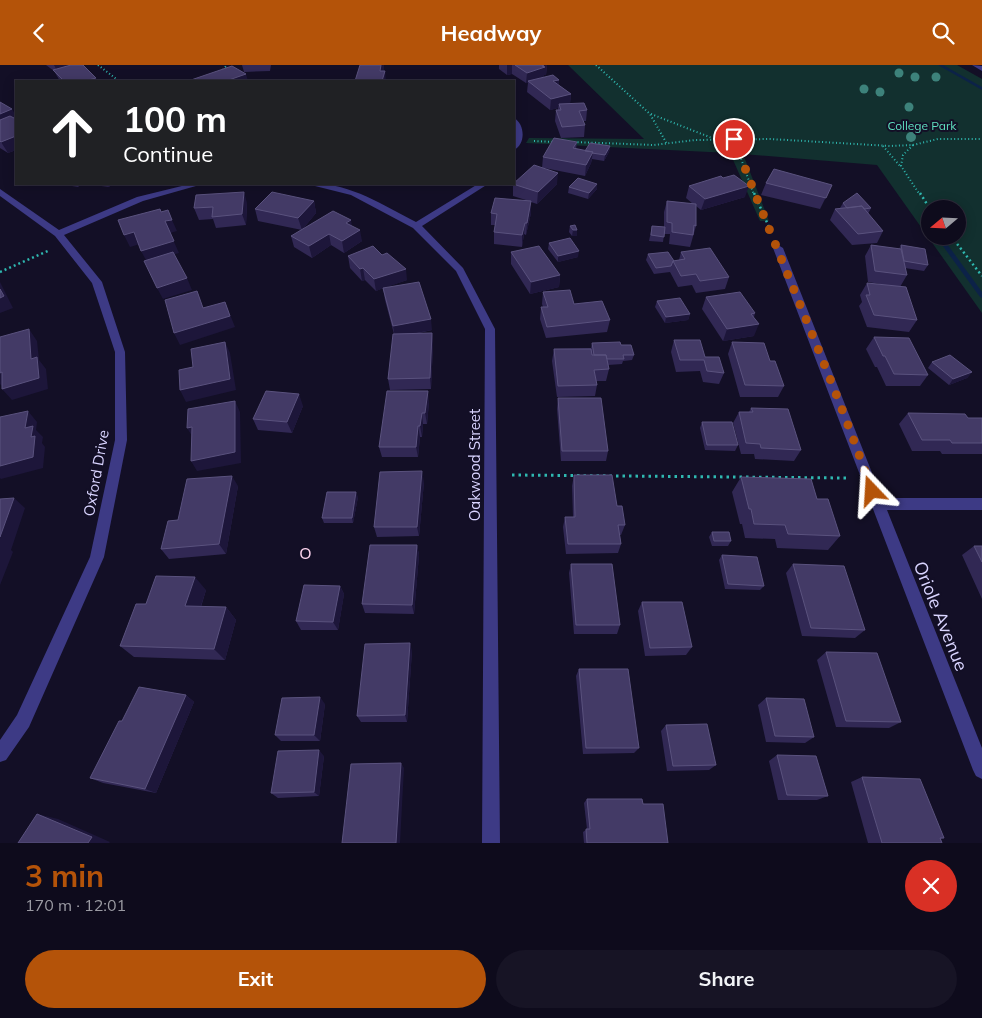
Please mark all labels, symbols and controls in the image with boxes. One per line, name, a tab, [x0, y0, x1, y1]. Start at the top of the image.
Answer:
icon: back	[25, 19, 53, 47]
text: Headway	[440, 19, 542, 47]
icon: search	[929, 19, 957, 47]
text: 100 m	[123, 97, 227, 141]
icon: ahead	[40, 100, 105, 165]
pin	[713, 118, 755, 160]
park label: College Park	[887, 118, 957, 133]
icon: arrive	[720, 125, 748, 153]
text: Continue	[123, 140, 213, 168]
north arrow	[921, 200, 966, 245]
map controls	[921, 200, 966, 245]
street label: Oakwood Street	[465, 409, 484, 521]
street label: Oxford Drive	[79, 428, 113, 518]
position arrow	[845, 464, 897, 516]
district label: O	[299, 543, 313, 563]
street label: Oriole Avenue	[909, 558, 973, 674]
text: 3 min	[25, 857, 104, 895]
button: close	[905, 860, 957, 912]
text: 170 m · 12:01	[25, 895, 126, 915]
button: Exit	[25, 950, 486, 1008]
button: Share	[496, 950, 957, 1008]

